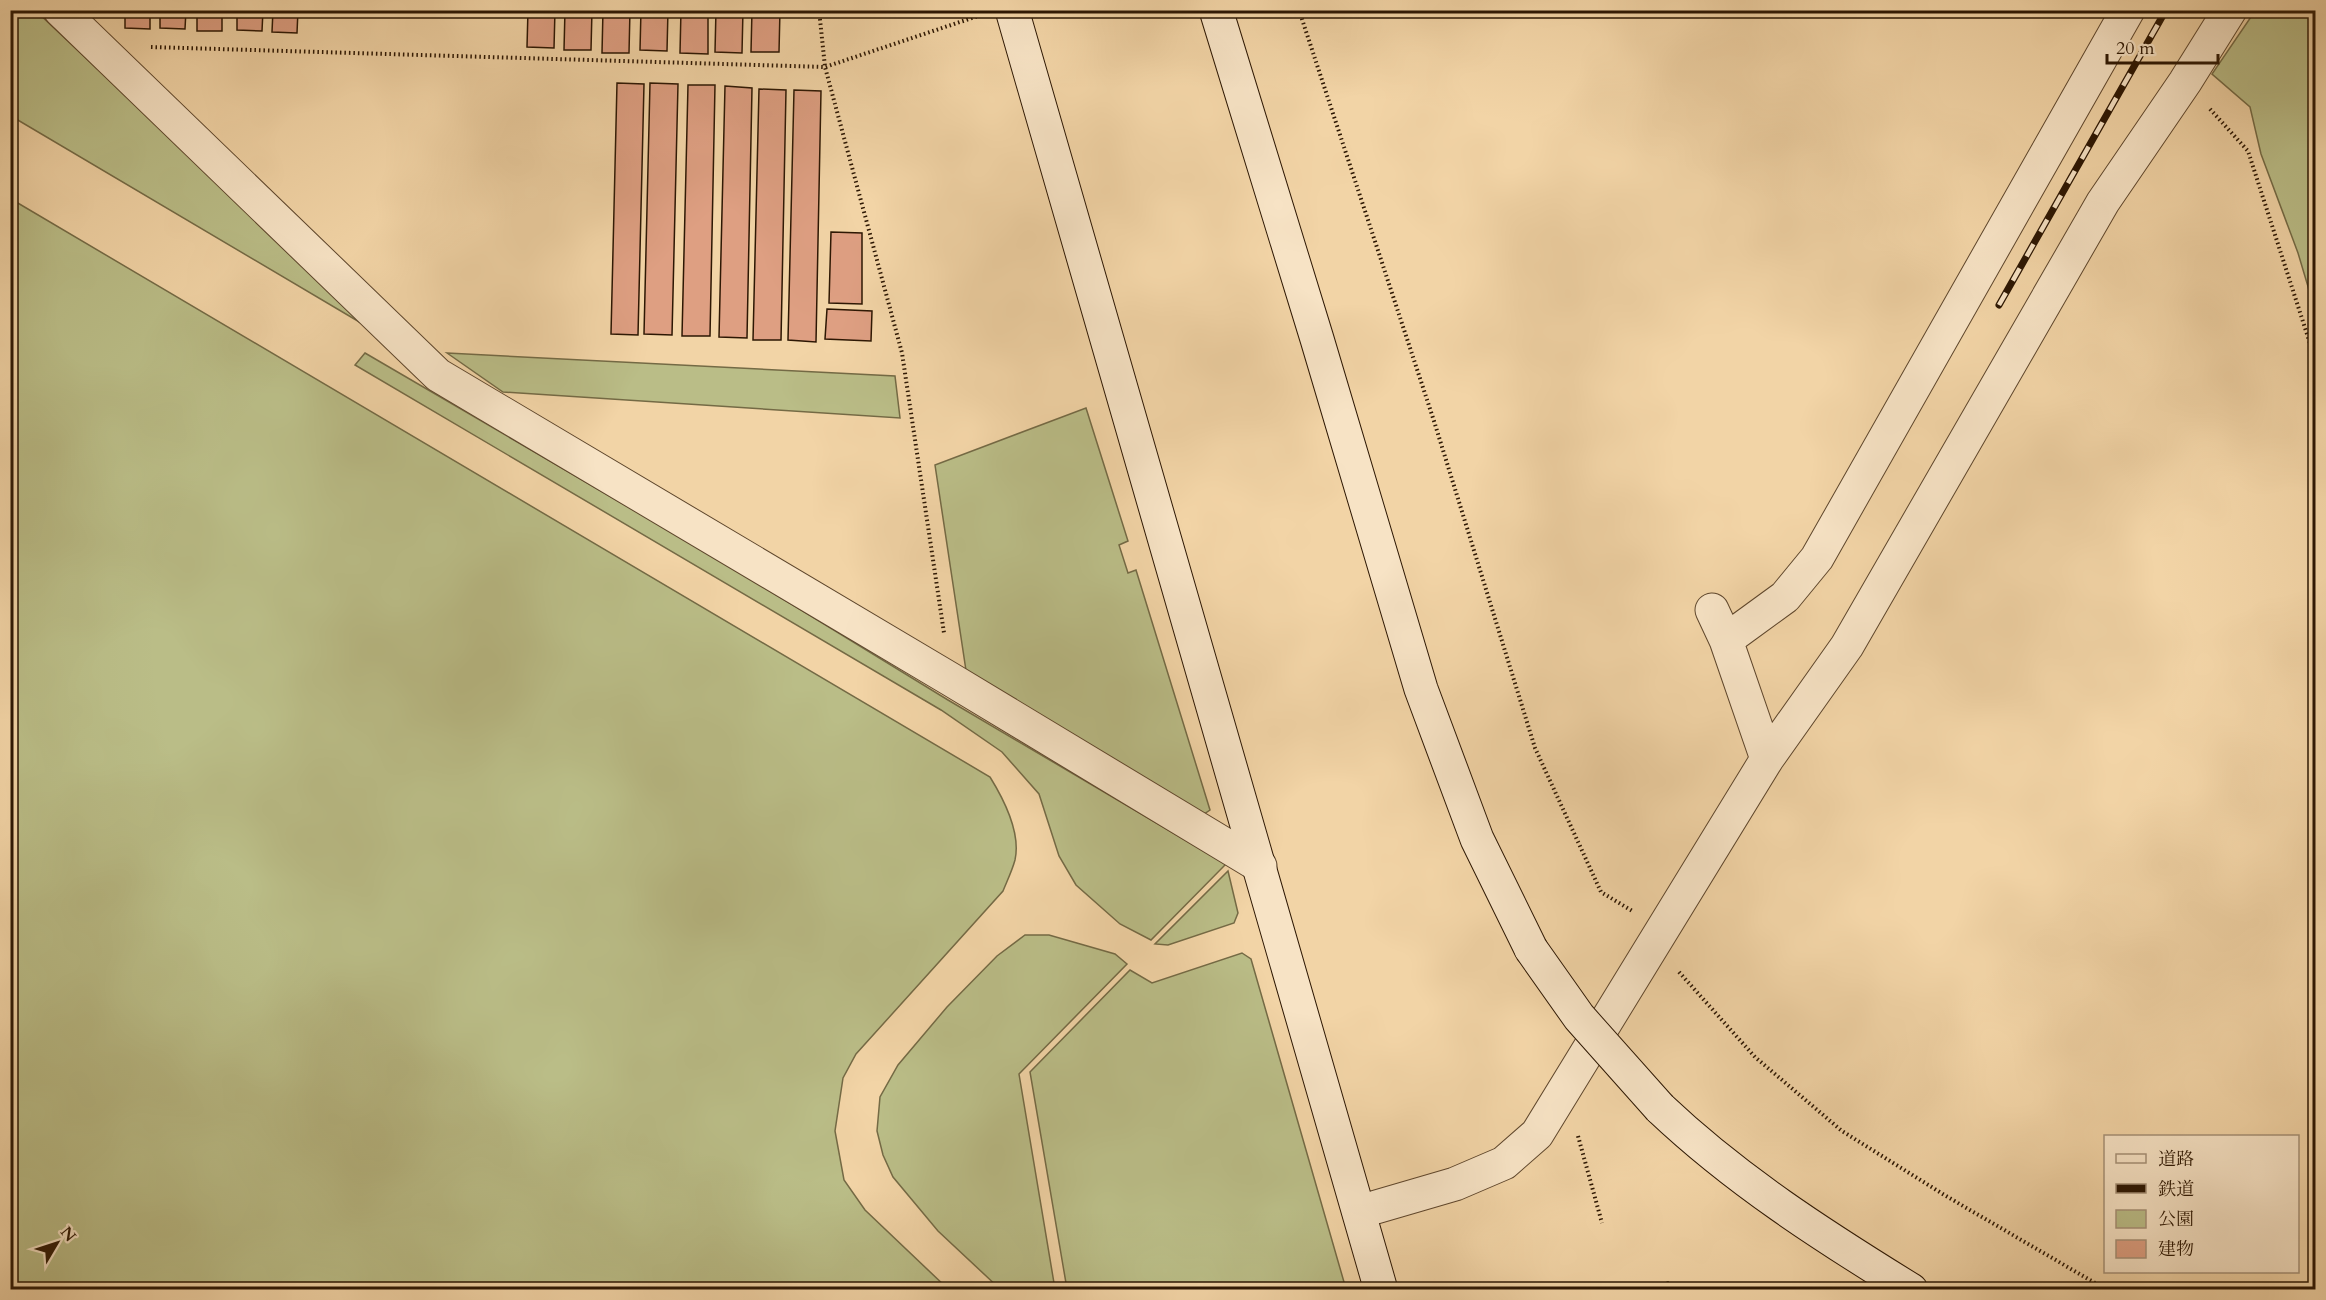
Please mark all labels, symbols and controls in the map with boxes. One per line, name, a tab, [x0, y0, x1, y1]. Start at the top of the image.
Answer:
scale bar	[2107, 27, 2218, 65]
text: 20 m	[2116, 36, 2155, 61]
legend	[2104, 1135, 2299, 1273]
text: 道路	[2158, 1147, 2194, 1172]
text: 鉄道	[2158, 1177, 2194, 1202]
text: 公園	[2158, 1207, 2194, 1232]
north arrow	[27, 1213, 87, 1273]
text: N	[55, 1222, 81, 1247]
text: 建物	[2158, 1237, 2194, 1262]

